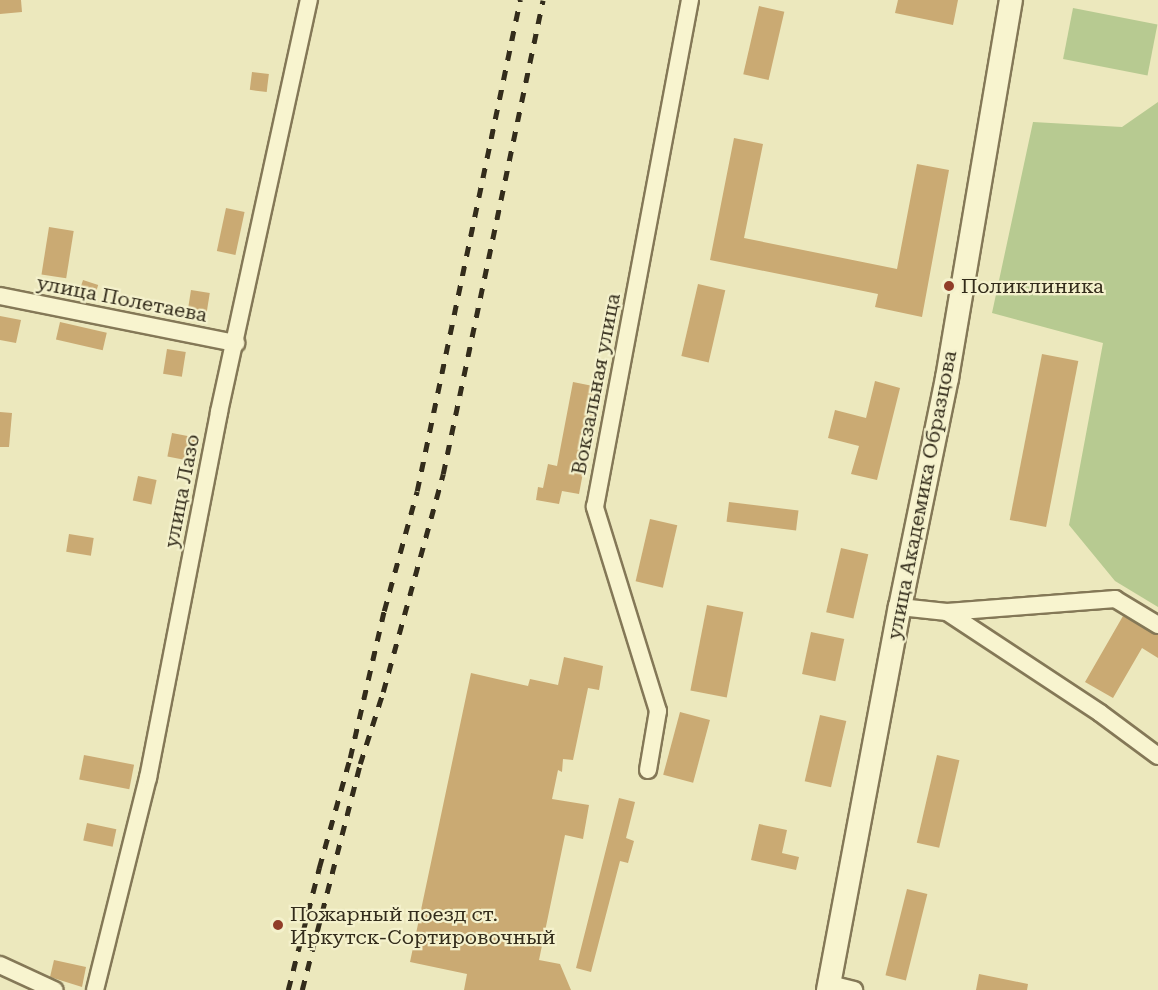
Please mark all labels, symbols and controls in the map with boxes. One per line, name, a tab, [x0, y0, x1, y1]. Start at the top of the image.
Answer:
street label: улица Полетаева	[35, 271, 209, 327]
place label: Поликлиника	[961, 274, 1104, 298]
marker: Поликлиника	[942, 279, 956, 293]
street label: Вокзальная улица	[567, 291, 625, 477]
street label: улица Академика Образцова	[882, 348, 962, 642]
street label: улица Лазо	[159, 432, 205, 550]
place label: Пожарный поезд ст. Иркутск-Сортировочный	[290, 902, 555, 949]
marker: Пожарный поезд ст. Иркутск-Сортировочный	[271, 918, 285, 932]

